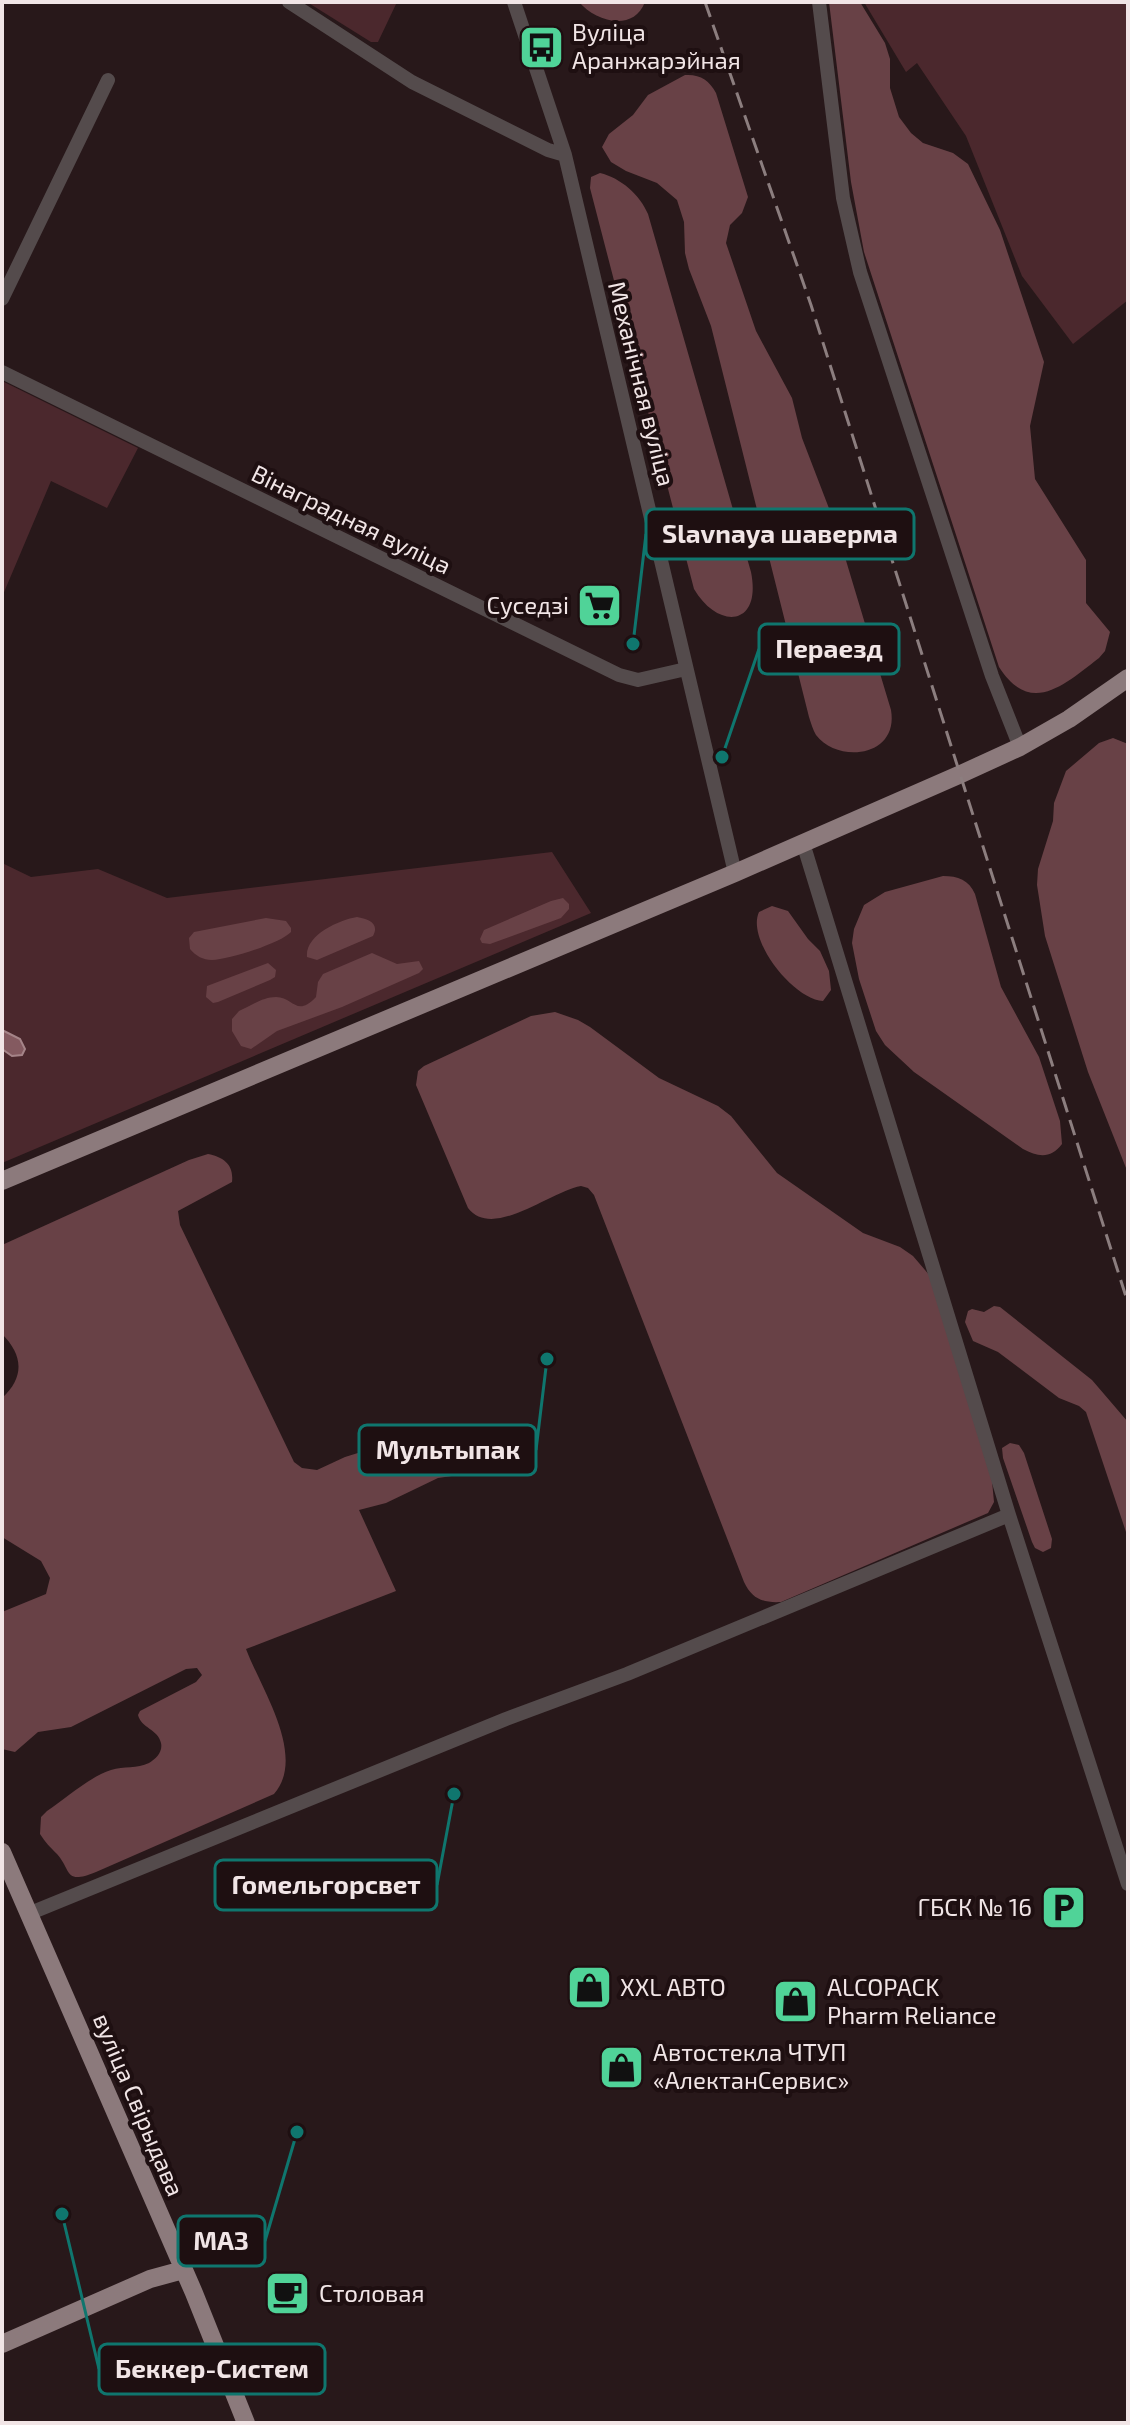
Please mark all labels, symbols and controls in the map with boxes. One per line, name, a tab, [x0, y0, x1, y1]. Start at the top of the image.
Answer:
place label: Вуліца Аранжарэйная	[572, 17, 741, 74]
bus stop icon: Вуліца Аранжарэйная	[517, 23, 565, 71]
street label: Механічная вуліца	[602, 278, 682, 489]
street label: Вінаградная вуліца	[247, 458, 456, 580]
callout: Slavnaya шаверма	[646, 509, 914, 559]
text: Slavnaya шаверма	[662, 517, 898, 549]
supermarket icon: Суседзі	[576, 582, 624, 630]
place label: Суседзі	[486, 590, 569, 620]
callout: Пераезд	[759, 624, 899, 674]
text: Пераезд	[775, 632, 883, 663]
callout: Мультыпак	[359, 1425, 536, 1475]
text: Мультыпак	[376, 1433, 520, 1464]
callout: Гомельгорсвет	[215, 1860, 437, 1910]
text: Гомельгорсвет	[231, 1868, 421, 1899]
parking icon: ГБСК № 16	[1039, 1884, 1087, 1932]
place label: ГБСК № 16	[917, 1892, 1032, 1921]
shop icon: XXL АВТО	[565, 1964, 613, 2012]
place label: XXL АВТО	[620, 1972, 726, 2001]
place label: ALCOPACK Pharm Reliance	[827, 1972, 997, 2029]
shop icon: ALCOPACK Pharm Reliance	[772, 1978, 820, 2026]
street label: вуліца Свірыдава	[87, 2009, 191, 2201]
place label: Автостекла ЧТУП «АлектанСервис»	[653, 2037, 849, 2094]
shop icon: Автостекла ЧТУП «АлектанСервис»	[598, 2043, 646, 2091]
callout: МАЗ	[178, 2216, 265, 2266]
text: МАЗ	[193, 2224, 249, 2255]
cafe icon: Столовая	[264, 2270, 312, 2318]
place label: Столовая	[319, 2278, 425, 2307]
callout: Беккер-Систем	[99, 2344, 325, 2394]
text: Беккер-Систем	[115, 2352, 309, 2383]

